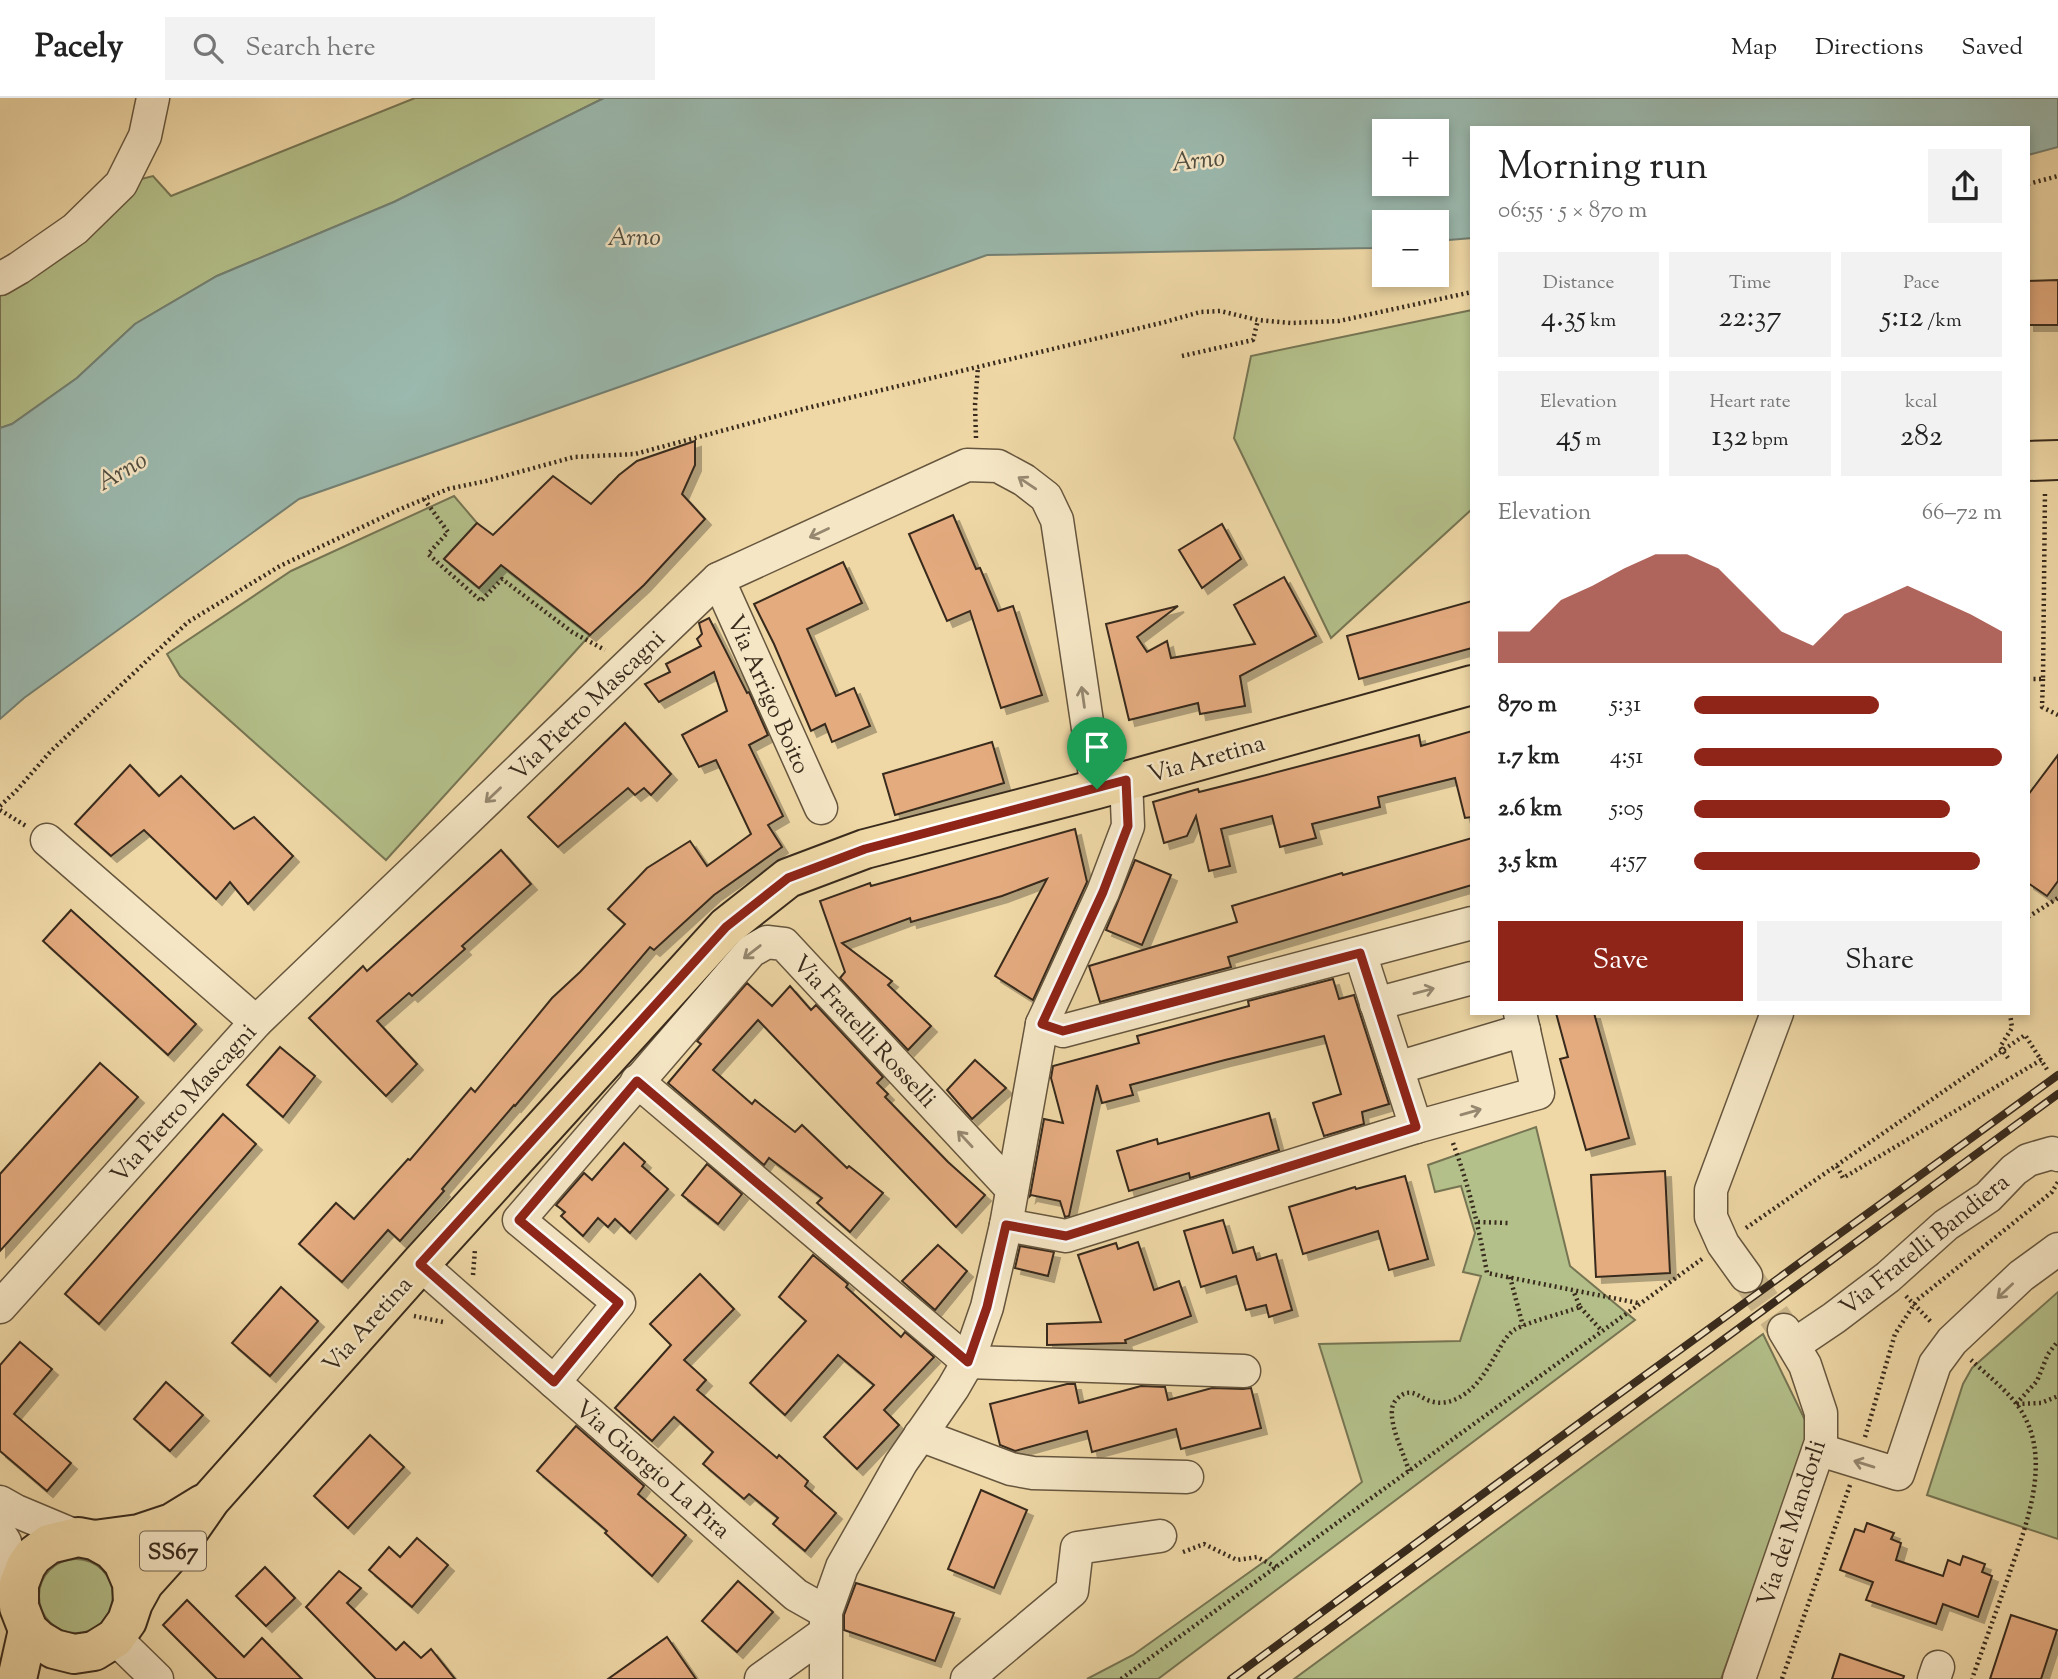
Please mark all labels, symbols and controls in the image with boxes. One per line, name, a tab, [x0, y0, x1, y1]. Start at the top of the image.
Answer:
search box	[165, 17, 655, 80]
text: Pacely	[35, 24, 123, 72]
icon: search	[189, 29, 227, 67]
text: Search here	[245, 30, 376, 67]
text: Map	[1731, 31, 1777, 65]
text: Directions	[1815, 31, 1923, 65]
text: Saved	[1961, 31, 2023, 65]
map controls	[1372, 119, 1449, 287]
button: +	[1372, 119, 1449, 196]
water label: Arno	[1170, 140, 1227, 183]
text: Morning run	[1498, 142, 1708, 196]
button: share	[1928, 149, 2002, 223]
text: 06:55 · 5 × 870 m	[1498, 195, 1647, 228]
button: −	[1372, 210, 1449, 287]
water label: Arno	[607, 220, 661, 257]
text: Distance	[1543, 270, 1614, 297]
text: Time	[1729, 270, 1771, 297]
text: Pace	[1903, 270, 1940, 297]
text: 4.35	[1541, 297, 1586, 340]
text: 22:37	[1718, 297, 1782, 340]
text: 5:12	[1881, 297, 1923, 340]
text: km	[1586, 308, 1616, 335]
text: /km	[1923, 308, 1962, 335]
text: Elevation	[1540, 389, 1617, 416]
text: Heart rate	[1709, 389, 1791, 416]
text: kcal	[1905, 389, 1938, 416]
text: 45	[1556, 416, 1581, 459]
text: 132	[1712, 416, 1748, 459]
text: 282	[1900, 416, 1943, 459]
text: m	[1581, 427, 1601, 454]
text: bpm	[1748, 427, 1788, 454]
water label: Arno	[90, 443, 155, 502]
one-way arrow	[1018, 476, 1037, 491]
text: Elevation	[1498, 497, 1591, 530]
text: 66–72 m	[1922, 497, 2002, 530]
one-way arrow	[809, 527, 830, 540]
street label: Via Arrigo Boito	[717, 610, 817, 780]
street label: Via Pietro Mascagni	[503, 623, 674, 790]
one-way arrow	[1077, 686, 1090, 709]
text: 870 m	[1498, 689, 1557, 722]
text: 5:31	[1610, 689, 1641, 722]
pin	[1067, 717, 1127, 789]
street label: Via Aretina	[1144, 727, 1269, 793]
icon: arrive	[1078, 728, 1116, 766]
text: 1.7 km	[1498, 741, 1560, 774]
text: 4:51	[1610, 741, 1643, 774]
one-way arrow	[485, 787, 502, 804]
text: 2.6 km	[1498, 793, 1562, 826]
text: 5:05	[1610, 793, 1644, 826]
text: 3.5 km	[1498, 845, 1557, 878]
text: 4:57	[1610, 845, 1647, 878]
button: Save	[1498, 921, 1743, 1001]
button: Share	[1757, 921, 2002, 1001]
one-way arrow	[743, 944, 762, 959]
street label: Via Fratelli Rosselli	[784, 948, 944, 1117]
one-way arrow	[1412, 984, 1435, 997]
street label: Via Pietro Mascagni	[104, 1017, 266, 1192]
one-way arrow	[1459, 1105, 1482, 1118]
one-way arrow	[957, 1130, 973, 1148]
street label: Via Fratelli Bandiera	[1833, 1166, 2018, 1325]
street label: Via Aretina	[316, 1269, 421, 1381]
one-way arrow	[1996, 1283, 2013, 1300]
street label: Via Giorgio La Pira	[566, 1393, 737, 1548]
street label: Via dei Mandorli	[1750, 1436, 1836, 1611]
one-way arrow	[1854, 1457, 1876, 1469]
road number: SS67	[140, 1532, 206, 1570]

